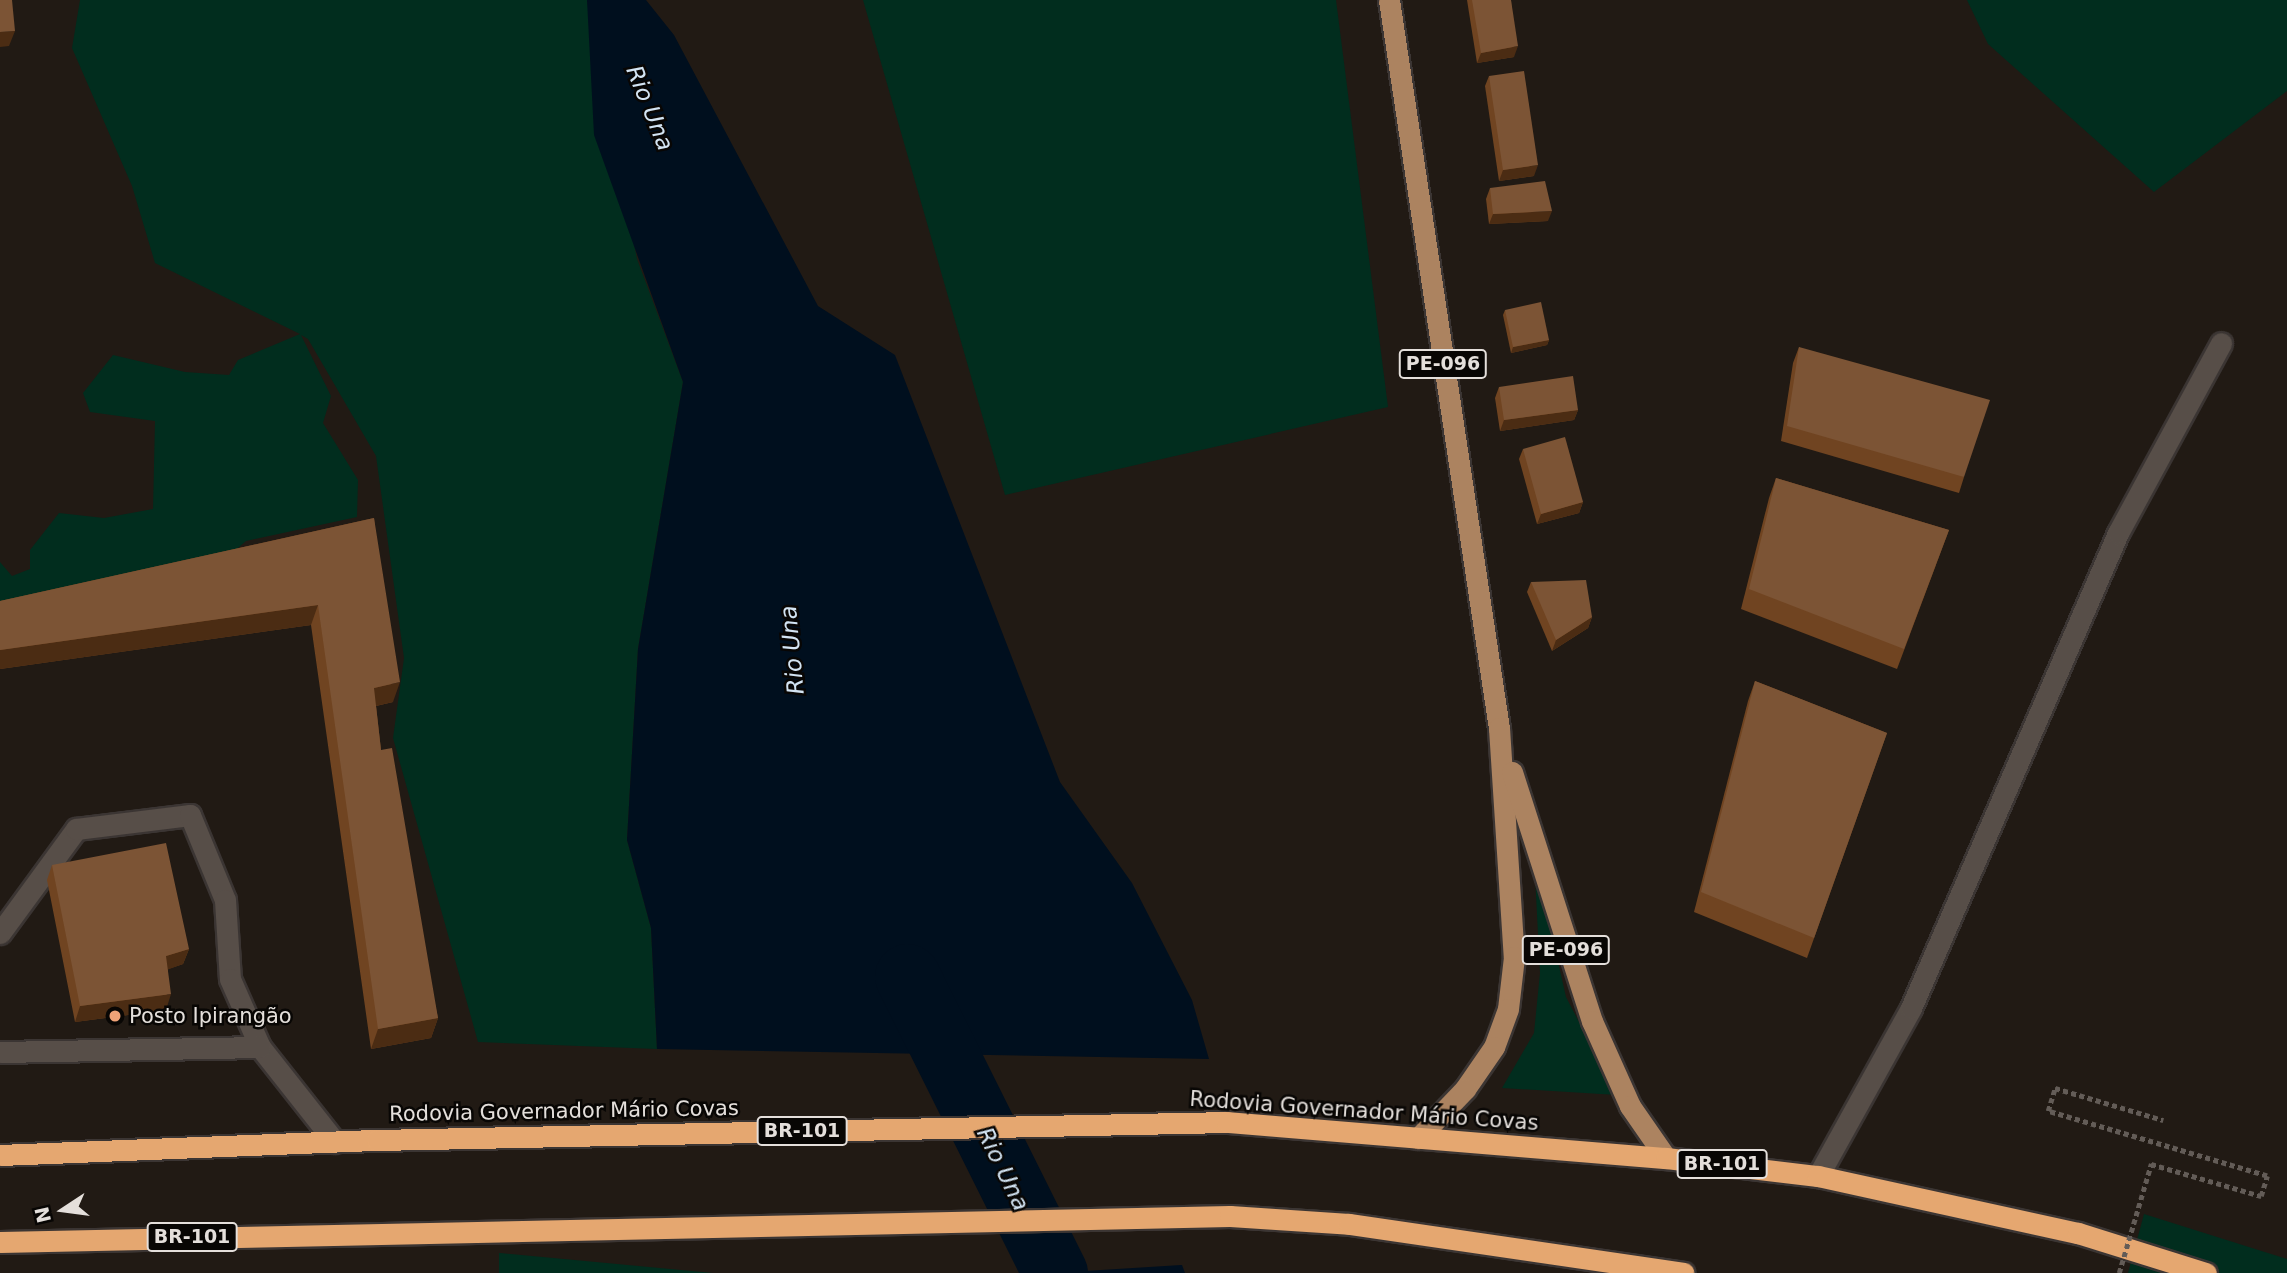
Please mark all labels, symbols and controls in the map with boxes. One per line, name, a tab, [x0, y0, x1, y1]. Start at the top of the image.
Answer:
water label: Rio Una	[620, 61, 680, 155]
road number: PE-096	[1398, 348, 1488, 380]
water label: Rio Una	[774, 604, 810, 696]
road number: PE-096	[1520, 934, 1612, 966]
place label: Posto Ipirangão	[129, 1003, 292, 1029]
marker: Posto Ipirangão	[107, 1008, 123, 1024]
street label: Rodovia Governador Mário Covas	[1189, 1086, 1539, 1136]
street label: Rodovia Governador Mário Covas	[389, 1095, 739, 1127]
road number: BR-101	[756, 1116, 848, 1147]
water label: Rio Una	[971, 1123, 1035, 1215]
road number: BR-101	[1676, 1148, 1768, 1180]
north arrow	[28, 1175, 98, 1245]
text: N	[30, 1205, 55, 1225]
road number: BR-101	[146, 1222, 238, 1252]

